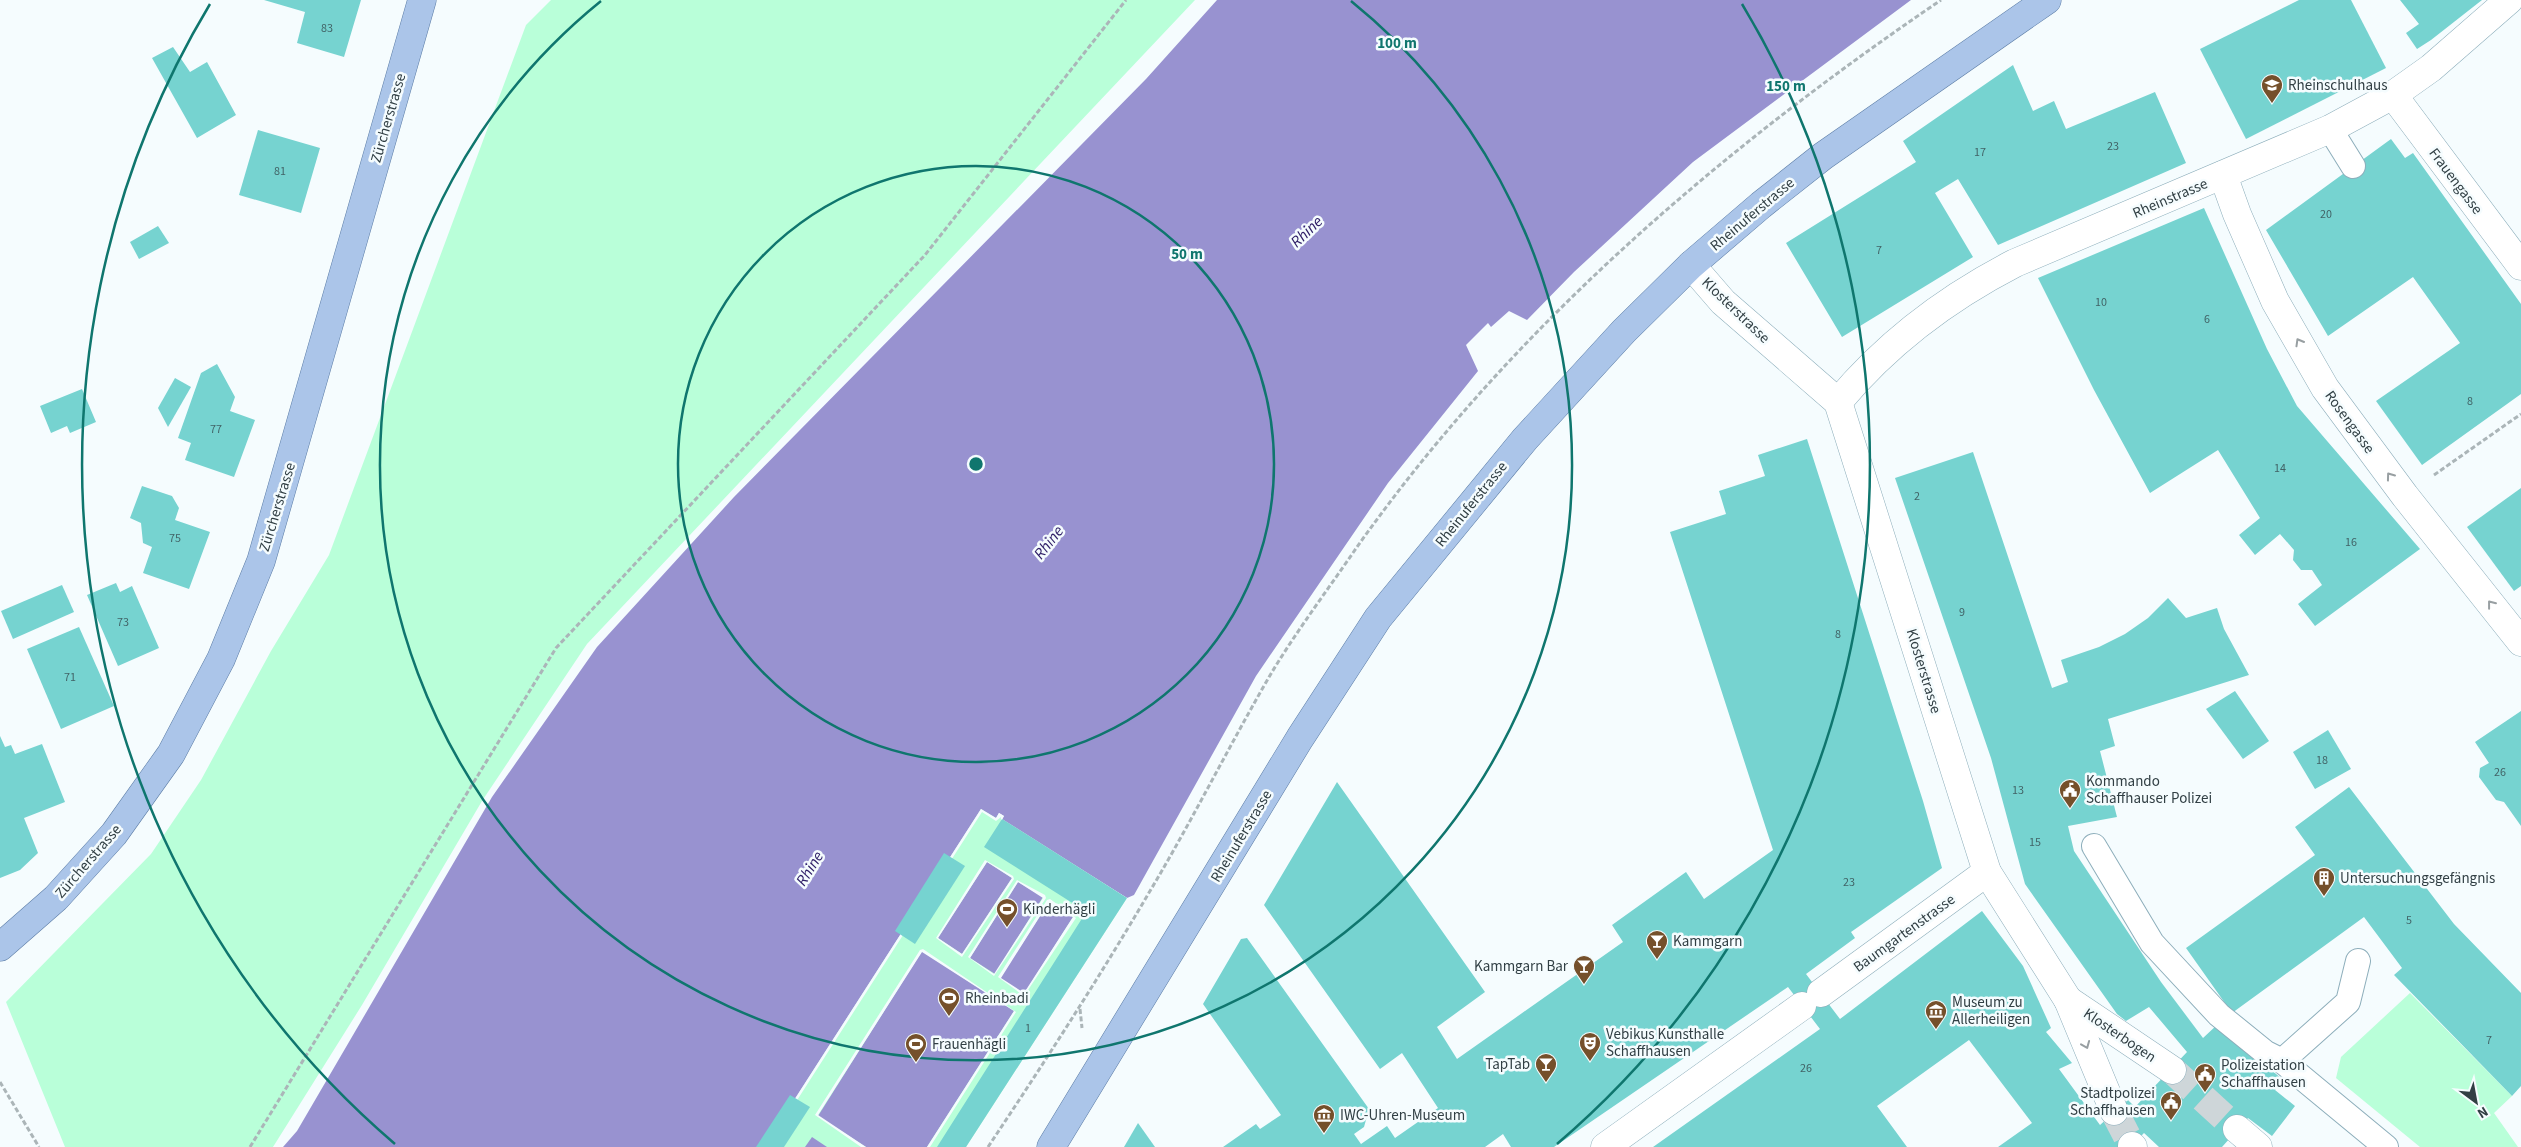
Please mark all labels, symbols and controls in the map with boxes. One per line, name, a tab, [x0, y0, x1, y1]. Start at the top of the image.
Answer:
house number: 83	[321, 20, 333, 37]
text: 100 m	[1377, 33, 1417, 54]
street label: Zürcherstrasse	[366, 71, 411, 165]
school or university icon: Rheinschulhaus	[2260, 73, 2284, 104]
place label: Rheinschulhaus	[2288, 75, 2387, 96]
text: 150 m	[1766, 76, 1806, 97]
house number: 23	[2107, 138, 2119, 155]
house number: 17	[1974, 144, 1986, 161]
street label: Frauengasse	[2424, 144, 2488, 219]
house number: 81	[274, 163, 286, 180]
street label: Rheinuferstrasse	[1706, 173, 1799, 256]
street label: Rheinstrasse	[2129, 173, 2211, 224]
house number: 20	[2320, 206, 2332, 223]
water label: Rhine	[1286, 211, 1328, 253]
house number: 7	[1876, 242, 1882, 259]
text: 50 m	[1171, 244, 1203, 265]
street label: Klosterstrasse	[1697, 272, 1774, 348]
house number: 10	[2095, 294, 2107, 311]
house number: 6	[2204, 311, 2210, 328]
one-way arrow	[2295, 339, 2305, 348]
street label: Rosengasse	[2320, 386, 2380, 458]
house number: 8	[2467, 393, 2473, 410]
house number: 77	[210, 421, 222, 438]
centre of rings	[967, 455, 985, 473]
street label: Rheinuferstrasse	[1430, 457, 1512, 552]
street label: Zürcherstrasse	[254, 460, 301, 554]
house number: 14	[2274, 460, 2286, 477]
one-way arrow	[2388, 473, 2396, 482]
house number: 2	[1914, 488, 1920, 505]
water label: Rhine	[1029, 521, 1069, 564]
house number: 75	[169, 530, 181, 547]
house number: 16	[2345, 534, 2357, 551]
one-way arrow	[2488, 601, 2496, 610]
house number: 9	[1959, 604, 1965, 621]
house number: 73	[117, 614, 129, 631]
house number: 8	[1835, 626, 1841, 643]
street label: Klosterstrasse	[1901, 626, 1946, 716]
house number: 71	[64, 669, 76, 686]
house number: 18	[2316, 752, 2328, 769]
house number: 26	[2494, 764, 2506, 781]
place label: Kommando Schaffhauser Polizei	[2086, 771, 2212, 809]
public building icon: Kommando Schaffhauser Polizei	[2058, 778, 2082, 809]
house number: 13	[2012, 782, 2024, 799]
street label: Rheinuferstrasse	[1206, 786, 1277, 886]
street label: Zürcherstrasse	[50, 820, 126, 903]
house number: 15	[2029, 834, 2041, 851]
water label: Rhine	[791, 847, 829, 890]
building icon: Untersuchungsgefängnis	[2312, 866, 2336, 897]
place label: Untersuchungsgefängnis	[2340, 868, 2495, 889]
house number: 23	[1843, 874, 1855, 891]
street label: Baumgartenstrasse	[1849, 889, 1959, 977]
sports icon: Kinderhägli	[995, 897, 1019, 928]
place label: Kinderhägli	[1023, 899, 1095, 920]
house number: 5	[2406, 912, 2412, 929]
bar icon: Kammgarn	[1645, 929, 1669, 960]
place label: Kammgarn	[1673, 931, 1742, 952]
bar icon: Kammgarn Bar	[1572, 954, 1596, 985]
place label: Kammgarn Bar	[1474, 956, 1569, 977]
sports icon: Rheinbadi	[937, 986, 961, 1017]
place label: Rheinbadi	[965, 988, 1029, 1009]
place label: Museum zu Allerheiligen	[1952, 992, 2030, 1030]
museum icon: Museum zu Allerheiligen	[1924, 999, 1948, 1030]
street label: Klosterbogen	[2079, 1003, 2160, 1067]
house number: 1	[1025, 1020, 1031, 1037]
place label: Vebikus Kunsthalle Schaffhausen	[1606, 1024, 1724, 1062]
theatre icon: Vebikus Kunsthalle Schaffhausen	[1578, 1031, 1602, 1062]
sports icon: Frauenhägli	[904, 1032, 928, 1063]
house number: 7	[2486, 1032, 2492, 1049]
place label: Frauenhägli	[932, 1034, 1006, 1055]
one-way arrow	[2079, 1040, 2090, 1049]
bar icon: TapTab	[1534, 1052, 1558, 1083]
place label: TapTab	[1485, 1054, 1530, 1075]
place label: Polizeistation Schaffhausen	[2221, 1055, 2306, 1093]
house number: 26	[1800, 1060, 1812, 1077]
public building icon: Polizeistation Schaffhausen	[2193, 1062, 2217, 1093]
north arrow	[2451, 1077, 2501, 1127]
place label: Stadtpolizei Schaffhausen	[2070, 1083, 2155, 1121]
public building icon: Stadtpolizei Schaffhausen	[2159, 1090, 2183, 1121]
text: N	[2473, 1101, 2492, 1123]
museum icon: IWC-Uhren-Museum	[1312, 1103, 1336, 1134]
place label: IWC-Uhren-Museum	[1340, 1105, 1465, 1126]

